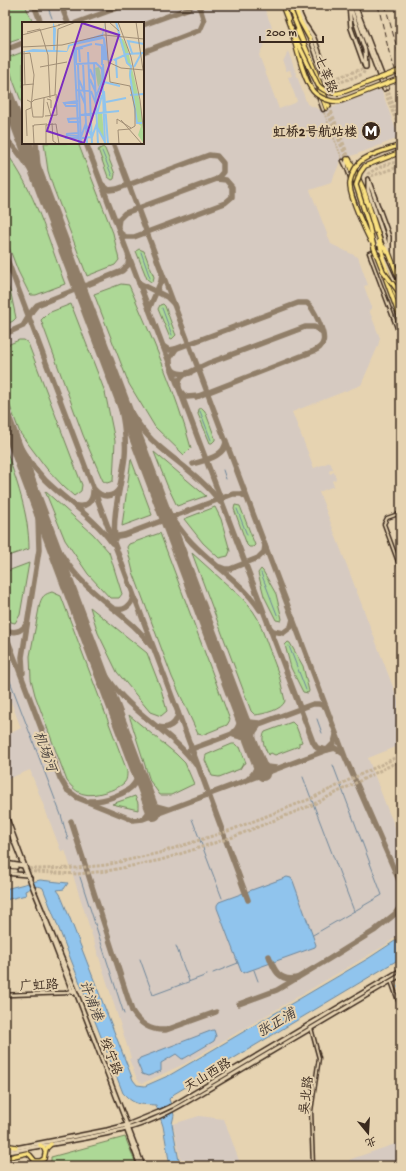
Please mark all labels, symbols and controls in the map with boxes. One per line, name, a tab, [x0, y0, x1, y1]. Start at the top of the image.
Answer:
scale bar	[260, 18, 323, 44]
inset map	[22, 22, 144, 144]
text: 200 m	[266, 27, 297, 41]
street label: 七莘路	[311, 54, 340, 96]
metro station icon: 虹桥2号航站楼	[360, 120, 382, 142]
place label: 虹桥2号航站楼	[273, 124, 357, 141]
water label: 机场河	[28, 729, 60, 776]
street label: 广虹路	[19, 977, 59, 995]
water label: 许浦港	[74, 978, 107, 1025]
water label: 张正浦	[254, 1004, 301, 1042]
street label: 绥宁路	[96, 1036, 125, 1078]
street label: 天山西路	[182, 1055, 234, 1096]
street label: 吴北路	[297, 1075, 317, 1116]
north arrow	[348, 1113, 388, 1153]
text: 北	[363, 1133, 378, 1148]

